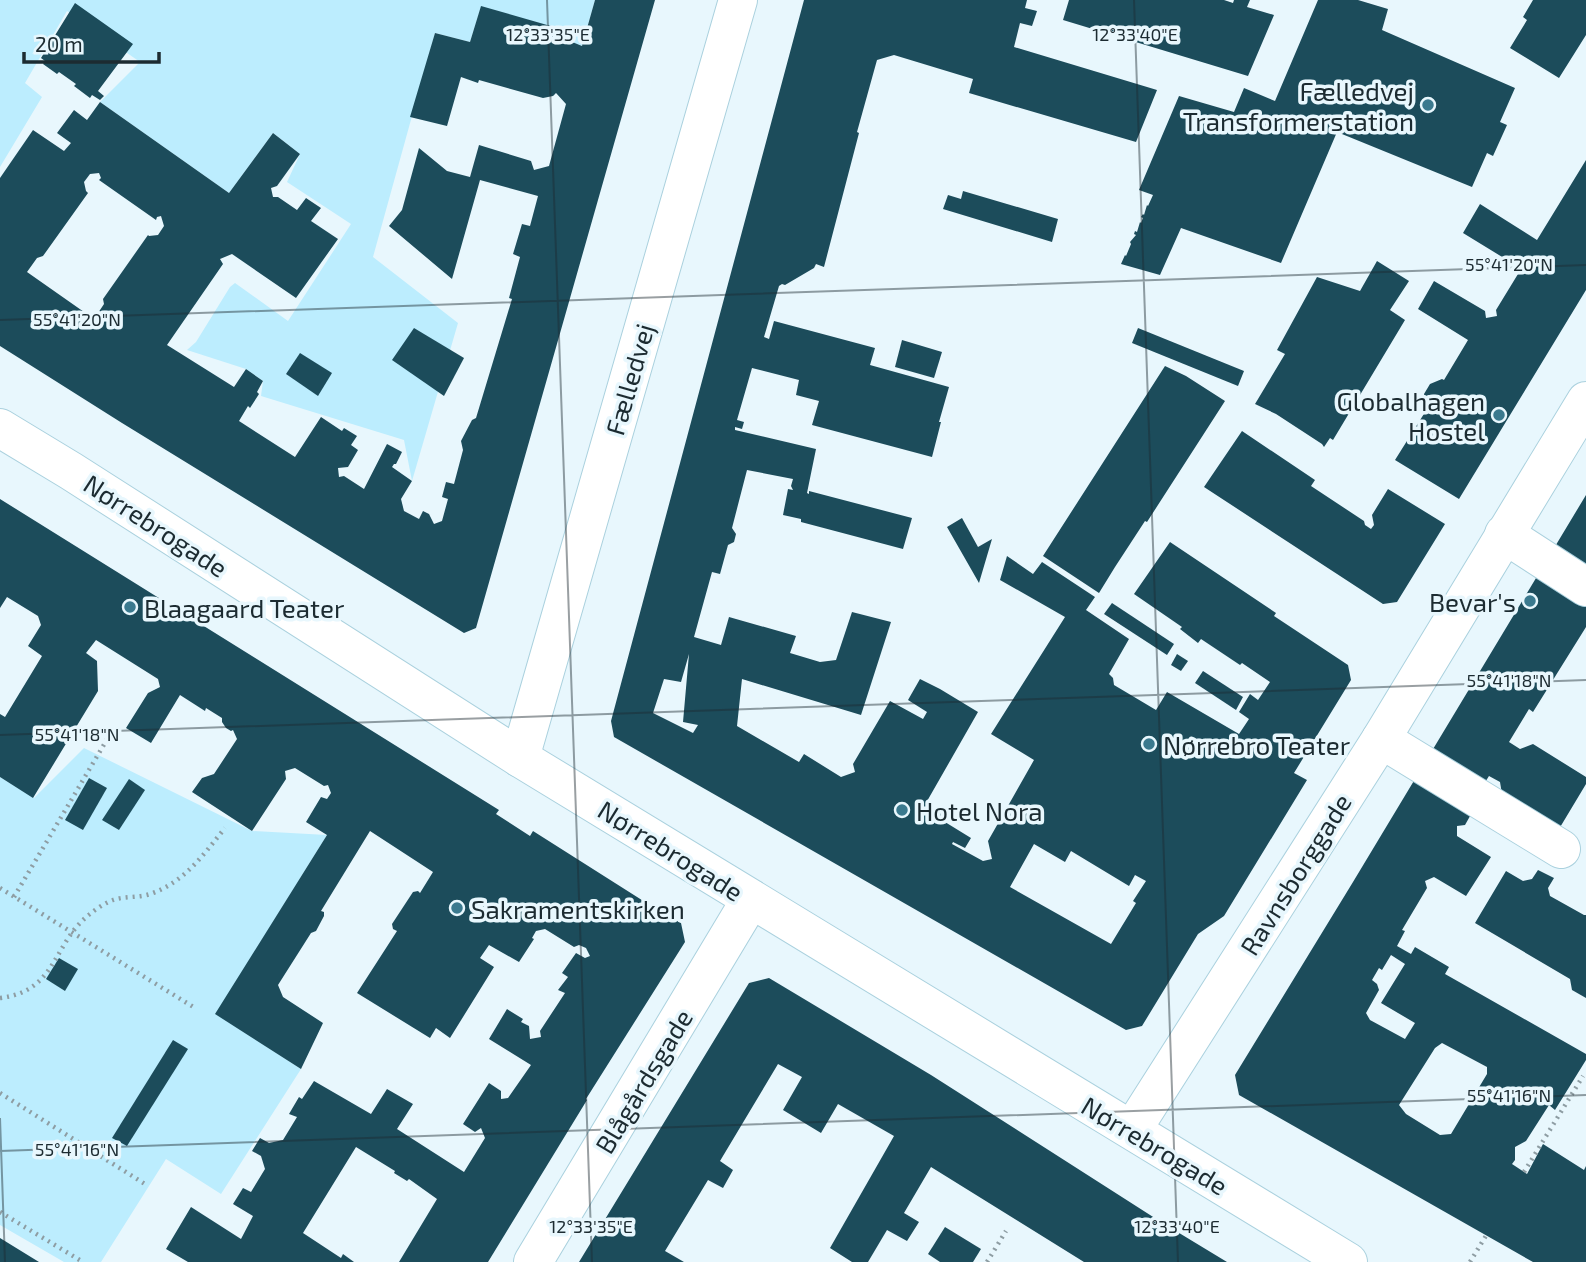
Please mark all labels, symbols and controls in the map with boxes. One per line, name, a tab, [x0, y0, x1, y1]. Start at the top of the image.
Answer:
scale bar	[24, 21, 159, 65]
text: 12°33'35"E	[506, 23, 590, 45]
text: 12°33'40"E	[1092, 23, 1178, 45]
text: 20 m	[35, 31, 83, 56]
place label: Fælledvej Transformerstation	[1183, 75, 1414, 136]
marker: Fælledvej Transformerstation	[1420, 97, 1436, 113]
text: 55°41'20"N	[1465, 253, 1553, 275]
text: 55°41'20"N	[33, 308, 121, 330]
street label: Fælledvej	[598, 320, 660, 438]
place label: Globalhagen Hostel	[1337, 385, 1485, 446]
marker: Globalhagen Hostel	[1491, 407, 1507, 423]
street label: Nørrebrogade	[78, 467, 234, 583]
place label: Bevar's	[1429, 586, 1516, 617]
place label: Blaagaard Teater	[144, 592, 344, 623]
marker: Bevar's	[1522, 593, 1538, 609]
marker: Blaagaard Teater	[122, 599, 138, 615]
text: 55°41'18"N	[1467, 669, 1551, 691]
text: 55°41'18"N	[35, 723, 119, 745]
place label: Nørrebro Teater	[1163, 729, 1350, 760]
marker: Nørrebro Teater	[1141, 736, 1157, 752]
street label: Ravnsborggade	[1233, 788, 1357, 960]
street label: Nørrebrogade	[593, 793, 749, 907]
place label: Hotel Nora	[916, 795, 1043, 826]
marker: Hotel Nora	[894, 802, 910, 818]
place label: Sakramentskirken	[471, 893, 685, 924]
marker: Sakramentskirken	[449, 900, 465, 916]
street label: Blågårdsgade	[588, 1003, 698, 1159]
text: 55°41'16"N	[1467, 1084, 1551, 1106]
street label: Nørrebrogade	[1076, 1089, 1234, 1201]
text: 55°41'16"N	[35, 1138, 119, 1160]
text: 12°33'35"E	[549, 1215, 633, 1237]
text: 12°33'40"E	[1134, 1215, 1220, 1237]

